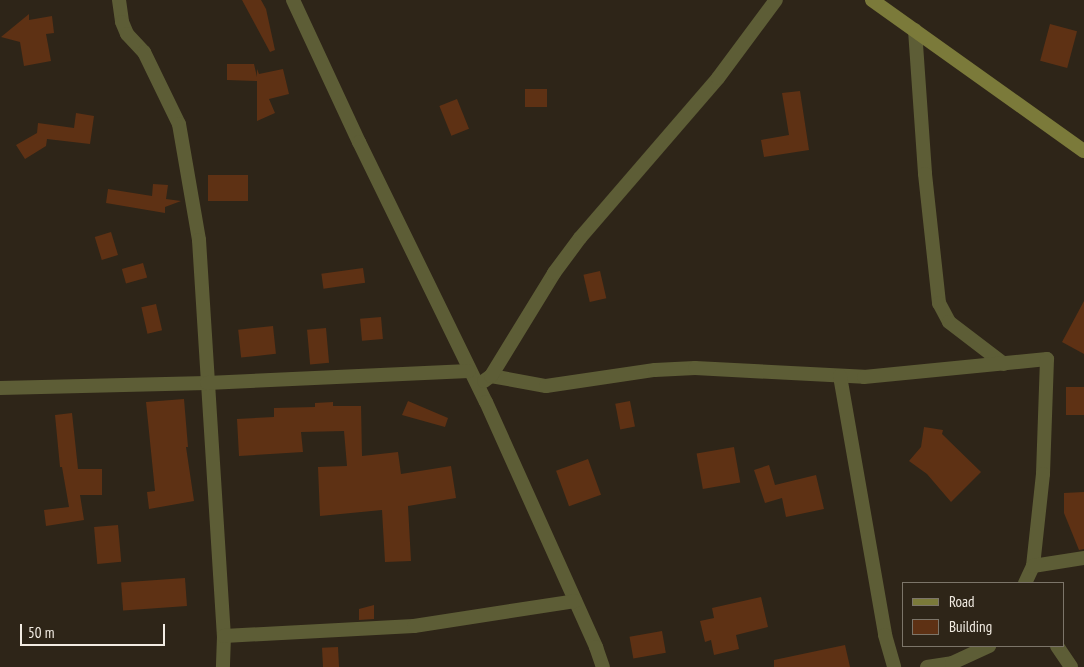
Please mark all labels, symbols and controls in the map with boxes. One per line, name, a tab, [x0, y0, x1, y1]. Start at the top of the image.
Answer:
legend	[902, 582, 1064, 647]
text: Road	[949, 592, 975, 611]
scale bar	[22, 614, 168, 646]
text: Building	[949, 617, 992, 636]
text: 50 m	[28, 623, 54, 642]

